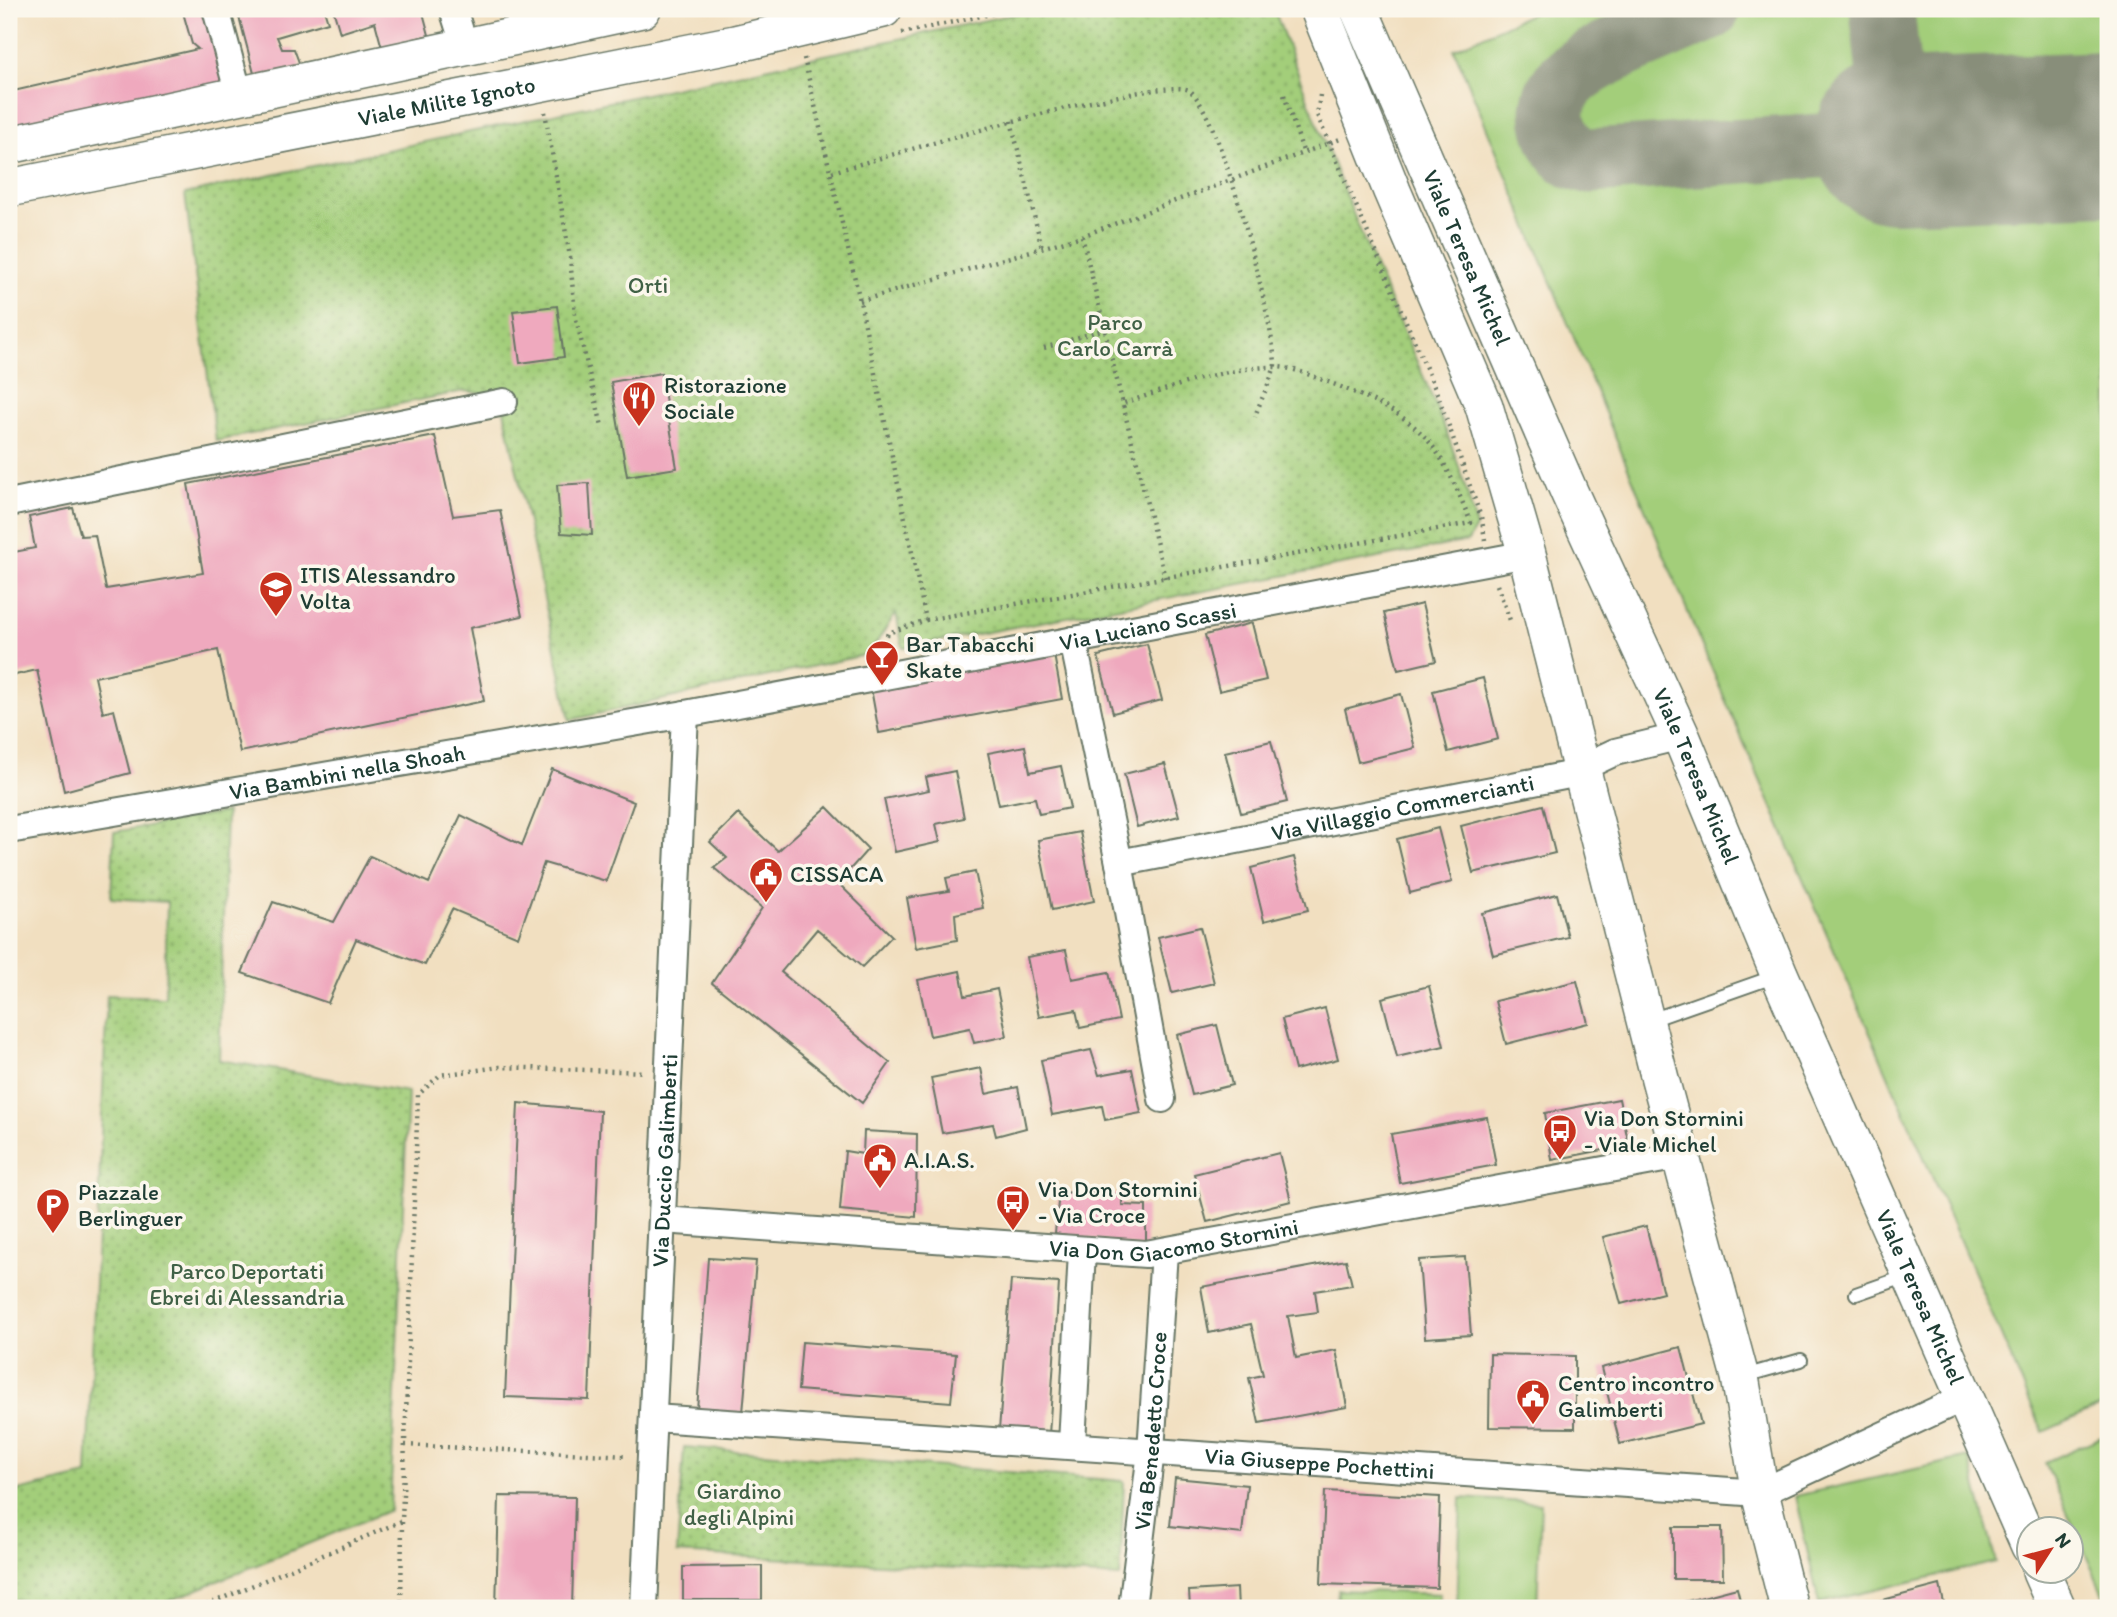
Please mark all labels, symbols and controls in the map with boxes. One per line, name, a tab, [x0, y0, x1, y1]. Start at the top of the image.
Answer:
street label: Viale Milite Ignoto	[355, 70, 538, 132]
street label: Viale Teresa Michel	[1417, 165, 1518, 350]
park label: Orti	[628, 271, 668, 299]
park label: Parco Carlo Carrà	[1057, 308, 1173, 362]
place label: Ristorazione Sociale	[664, 371, 787, 425]
restaurant icon: Ristorazione Sociale	[620, 379, 658, 428]
place label: ITIS Alessandro Volta	[300, 561, 456, 615]
school or university icon: ITIS Alessandro Volta	[257, 569, 295, 618]
street label: Via Luciano Scassi	[1057, 596, 1239, 657]
place label: Bar Tabacchi Skate	[906, 630, 1034, 684]
bar icon: Bar Tabacchi Skate	[863, 638, 901, 687]
street label: Viale Teresa Michel	[1647, 683, 1746, 869]
street label: Via Bambini nella Shoah	[227, 738, 467, 806]
street label: Via Villaggio Commercianti	[1269, 768, 1536, 847]
public building icon: CISSACA	[747, 855, 785, 904]
place label: CISSACA	[790, 860, 884, 888]
street label: Via Duccio Galimberti	[646, 1053, 683, 1268]
place label: Via Don Stornini - Viale Michel	[1584, 1104, 1744, 1158]
bus stop icon: Via Don Stornini - Viale Michel	[1541, 1112, 1579, 1161]
public building icon: A.I.A.S.	[861, 1141, 899, 1190]
place label: A.I.A.S.	[904, 1146, 975, 1174]
place label: Via Don Stornini - Via Croce	[1038, 1175, 1198, 1229]
place label: Piazzale Berlinguer	[78, 1178, 183, 1232]
bus stop icon: Via Don Stornini - Via Croce	[994, 1183, 1032, 1232]
parking icon: Piazzale Berlinguer	[34, 1186, 72, 1235]
street label: Viale Teresa Michel	[1870, 1205, 1972, 1389]
street label: Via Don Giacomo Stornini	[1048, 1212, 1301, 1268]
park label: Parco Deportati Ebrei di Alessandria	[149, 1257, 345, 1311]
street label: Via Benedetto Croce	[1127, 1331, 1173, 1532]
place label: Centro incontro Galimberti	[1558, 1369, 1714, 1423]
public building icon: Centro incontro Galimberti	[1514, 1377, 1552, 1426]
street label: Via Giuseppe Pochettini	[1204, 1441, 1435, 1485]
park label: Giardino degli Alpini	[684, 1477, 794, 1531]
north arrow	[2016, 1516, 2086, 1586]
text: N	[2050, 1528, 2076, 1552]

